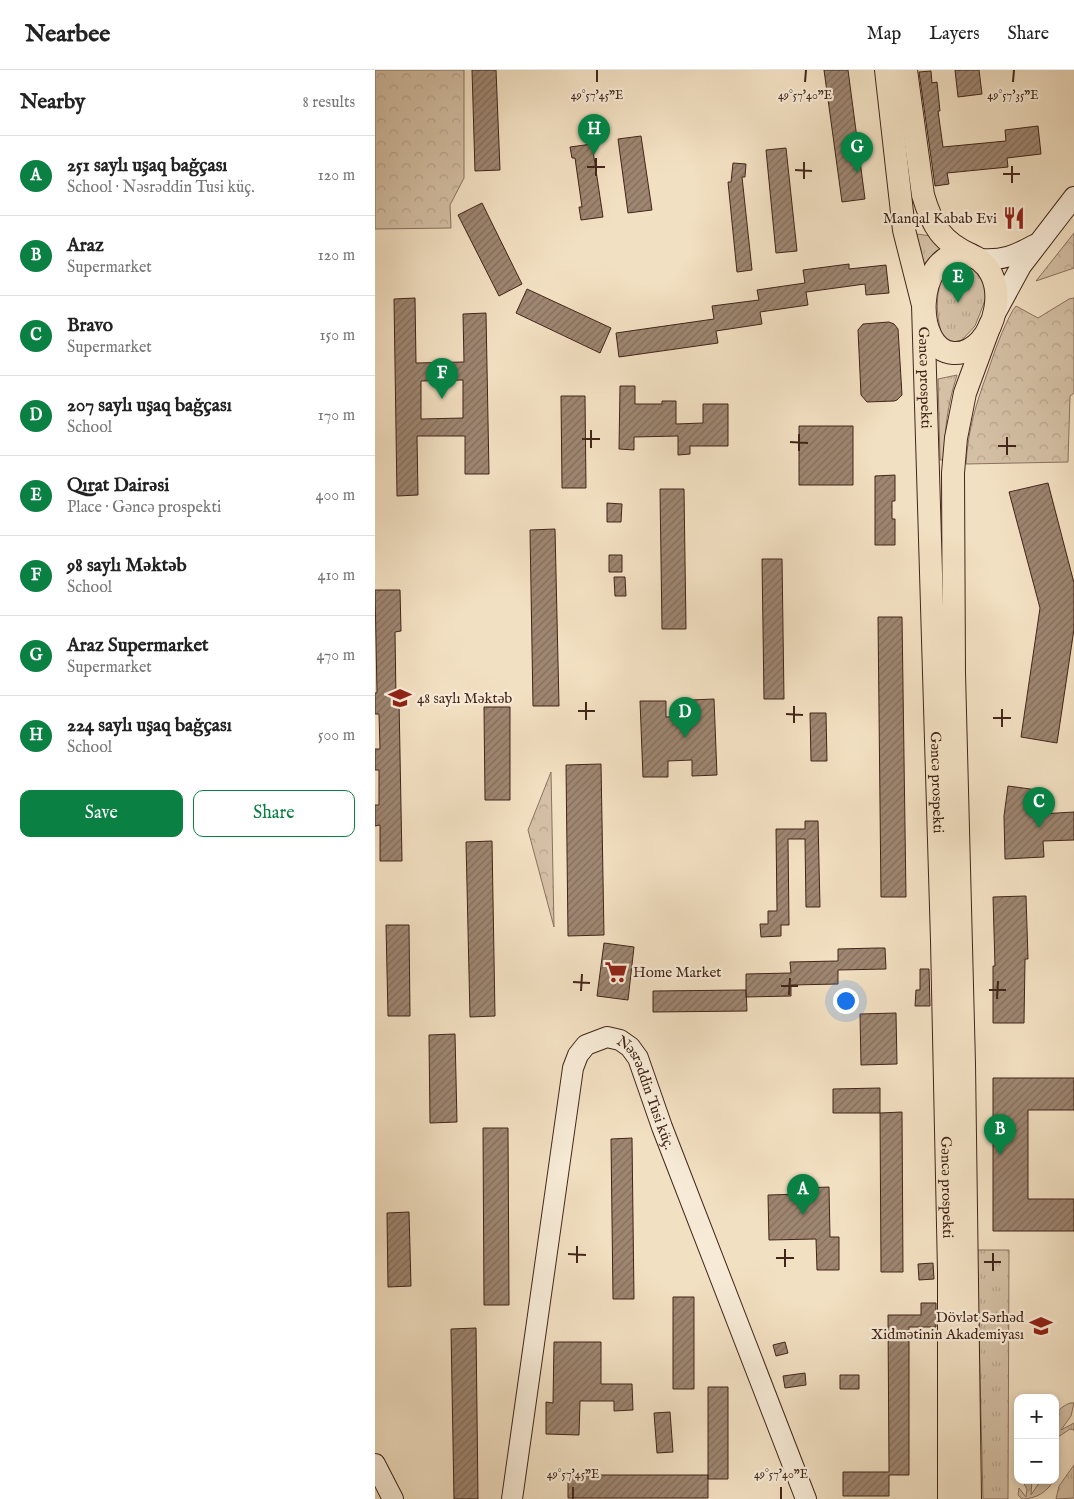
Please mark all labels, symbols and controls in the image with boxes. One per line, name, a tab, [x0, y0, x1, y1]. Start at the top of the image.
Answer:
text: Nearbee	[25, 19, 110, 50]
text: Map	[867, 23, 901, 46]
text: Layers	[929, 23, 980, 46]
text: Share	[1008, 23, 1049, 46]
text: 49°57'45"E	[571, 88, 623, 103]
text: 49°57'40"E	[778, 88, 832, 103]
text: 49°57'35"E	[987, 88, 1039, 103]
text: Nearby	[20, 89, 85, 116]
text: 8 results	[303, 93, 355, 113]
pin: H	[578, 114, 610, 155]
pin: G	[841, 132, 873, 173]
text: 251 saylı uşaq bağçası	[67, 154, 227, 178]
text: A	[31, 166, 41, 186]
text: 120 m	[318, 166, 355, 186]
text: School · Nəsrəddin Tusi küç.	[67, 178, 255, 198]
restaurant icon: Manqal Kabab Evi	[1001, 205, 1027, 231]
place label: Manqal Kabab Evi	[883, 209, 997, 228]
text: Araz	[67, 234, 104, 258]
text: B	[31, 246, 41, 266]
text: 120 m	[318, 246, 355, 266]
text: Supermarket	[67, 258, 152, 278]
pin: E	[942, 262, 974, 303]
text: Bravo	[67, 314, 113, 338]
text: C	[30, 326, 42, 346]
text: 150 m	[320, 326, 355, 346]
street label: Gəncə prospekti	[914, 326, 936, 429]
text: Supermarket	[67, 338, 152, 358]
pin: F	[426, 358, 458, 399]
text: 207 saylı uşaq bağçası	[67, 394, 232, 418]
text: D	[30, 406, 42, 426]
text: 170 m	[318, 406, 355, 426]
text: School	[67, 418, 112, 438]
text: Qırat Dairəsi	[67, 474, 169, 498]
text: E	[30, 486, 42, 506]
text: 400 m	[316, 486, 355, 506]
text: Place · Gəncə prospekti	[67, 498, 221, 518]
text: 98 saylı Məktəb	[67, 554, 187, 578]
text: F	[31, 566, 41, 586]
text: 410 m	[318, 566, 355, 586]
text: School	[67, 578, 112, 598]
text: Araz Supermarket	[67, 634, 209, 658]
text: G	[30, 646, 42, 666]
text: 470 m	[316, 646, 355, 666]
text: Supermarket	[67, 658, 152, 678]
school or university icon: 48 saylı Məktəb	[387, 685, 413, 711]
place label: 48 saylı Məktəb	[417, 689, 512, 708]
pin: D	[669, 697, 701, 738]
text: 224 saylı uşaq bağçası	[67, 714, 232, 738]
text: H	[29, 726, 43, 746]
text: 500 m	[318, 726, 355, 746]
street label: Gəncə prospekti	[926, 731, 948, 834]
text: School	[67, 738, 112, 758]
pin: C	[1023, 787, 1055, 828]
button: Save	[20, 790, 183, 837]
button: Share	[193, 790, 355, 837]
supermarket icon: Home Market	[603, 959, 629, 985]
place label: Home Market	[633, 963, 721, 982]
your location	[833, 988, 859, 1014]
street label: Nəsrəddin Tusi küç.	[613, 1031, 679, 1152]
pin: B	[984, 1114, 1016, 1155]
street label: Gəncə prospekti	[937, 1136, 958, 1239]
pin: A	[787, 1174, 819, 1215]
place label: Dövlət Sərhəd Xidmətinin Akademiyası	[871, 1308, 1025, 1344]
school or university icon: Dövlət Sərhəd Xidmətinin Akademiyası	[1028, 1313, 1054, 1339]
map controls	[1014, 1394, 1059, 1484]
button: +	[1014, 1394, 1059, 1439]
button: −	[1014, 1439, 1059, 1484]
text: 49°57'45"E	[547, 1467, 599, 1482]
text: 49°57'40"E	[754, 1467, 808, 1482]

